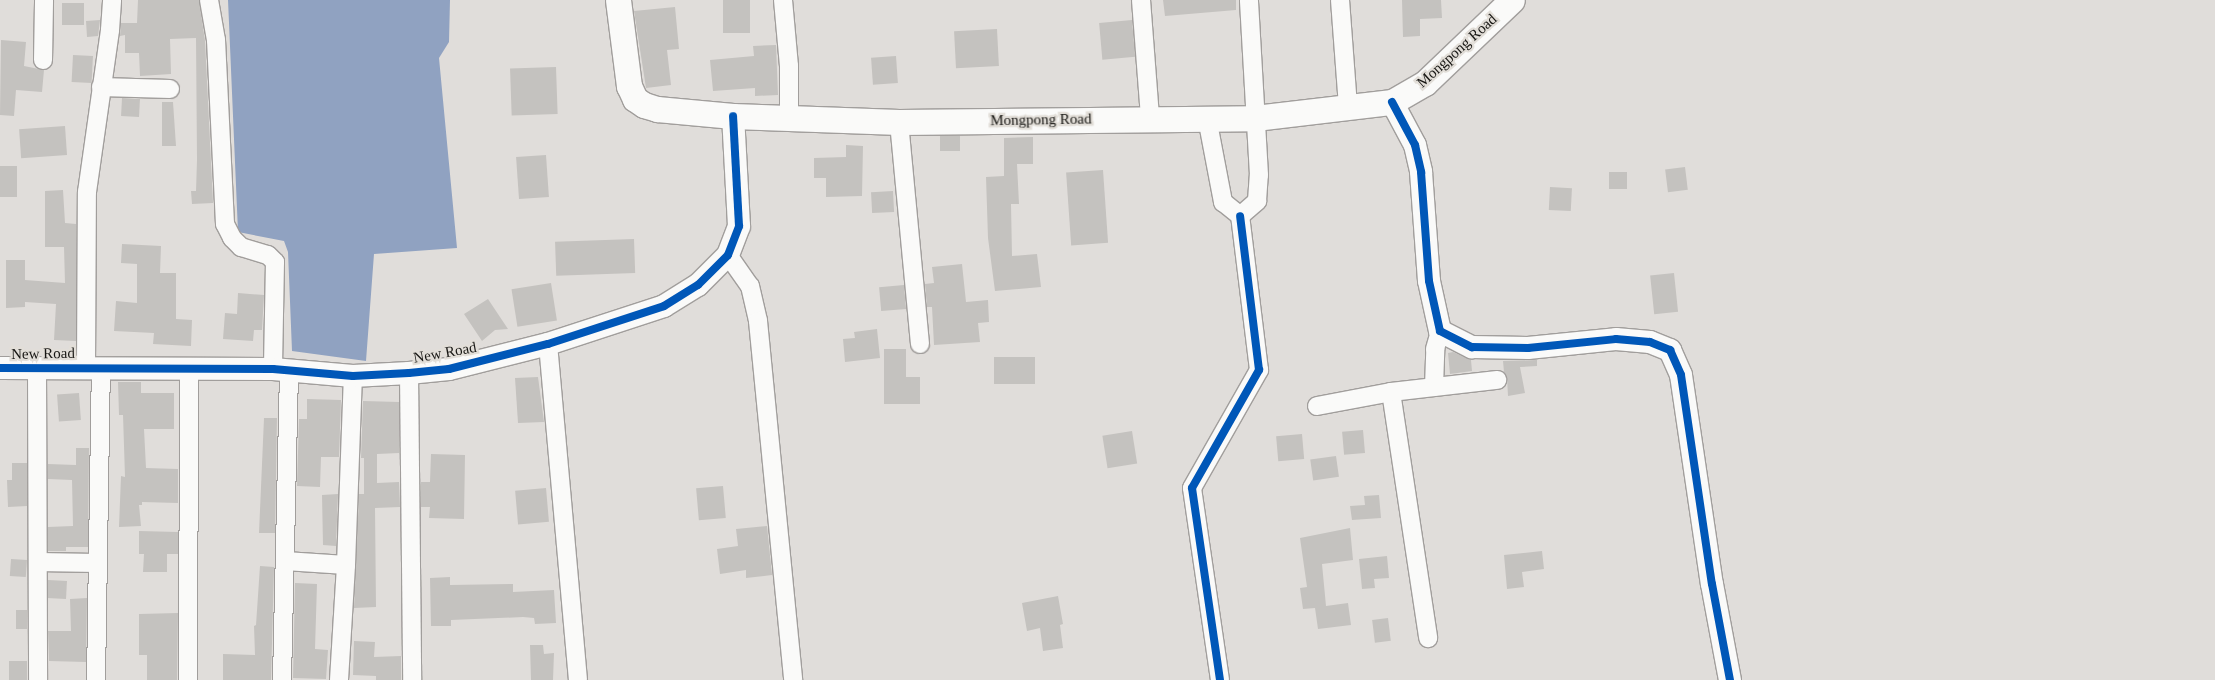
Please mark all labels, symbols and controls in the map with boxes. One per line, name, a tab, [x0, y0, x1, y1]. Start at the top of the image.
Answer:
street label: Mongpong Road	[1413, 10, 1501, 92]
street label: Mongpong Road	[990, 110, 1092, 130]
street label: New Road	[412, 339, 478, 367]
street label: New Road	[11, 344, 75, 364]

